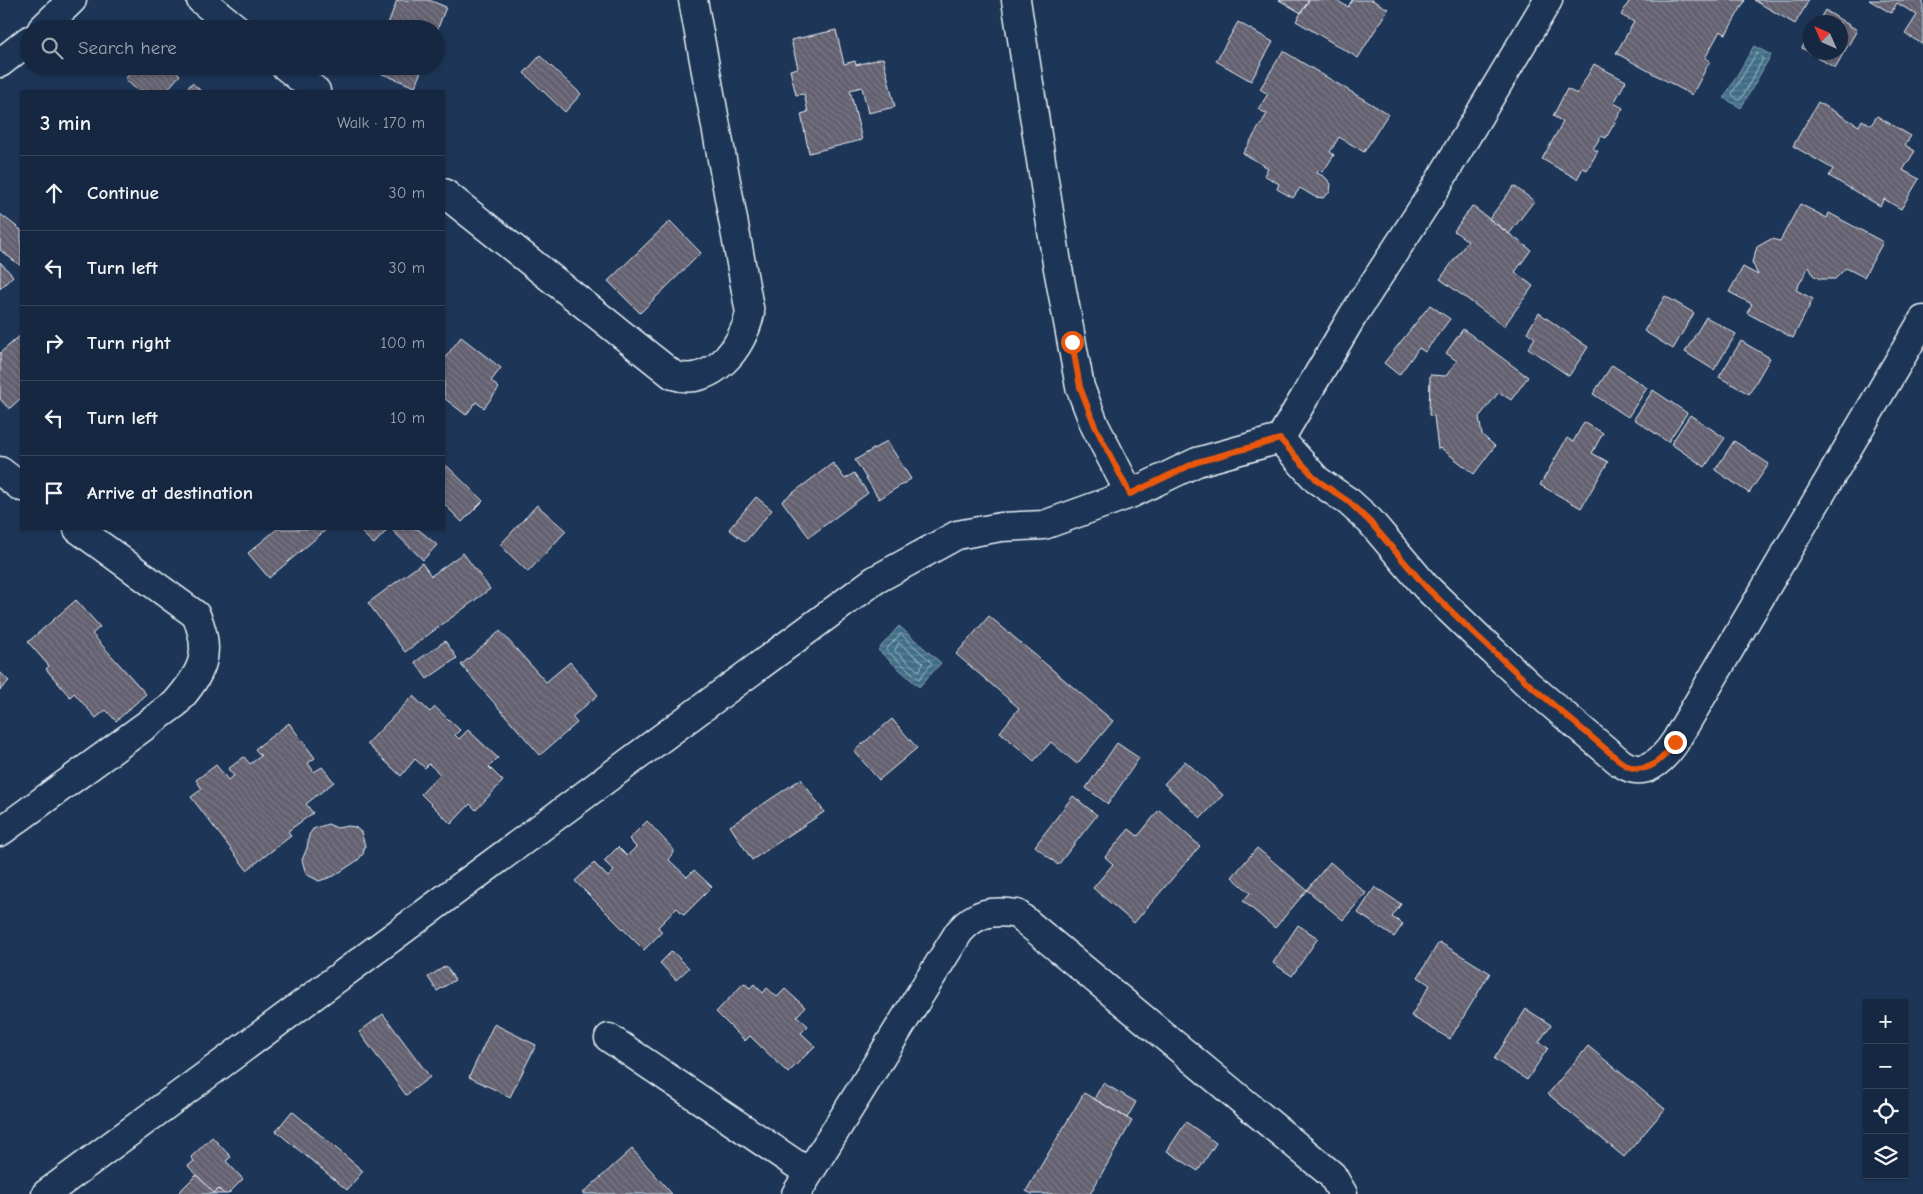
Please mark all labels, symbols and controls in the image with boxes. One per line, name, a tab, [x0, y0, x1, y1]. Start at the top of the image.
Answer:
north arrow	[1803, 15, 1848, 60]
search box	[20, 20, 445, 75]
icon: search	[38, 34, 66, 62]
text: Search here	[78, 37, 177, 59]
text: 3 min	[40, 111, 91, 135]
text: Walk · 170 m	[337, 114, 425, 132]
icon: ahead	[40, 179, 68, 207]
text: Continue	[87, 182, 159, 204]
text: 30 m	[389, 184, 425, 202]
icon: left	[40, 254, 68, 282]
text: Turn left	[87, 257, 158, 279]
text: 30 m	[389, 259, 425, 277]
icon: right	[40, 329, 68, 357]
route start	[1061, 331, 1084, 354]
text: Turn right	[87, 332, 171, 354]
text: 100 m	[381, 334, 425, 352]
icon: left	[40, 404, 68, 432]
text: Turn left	[87, 407, 158, 429]
text: 10 m	[390, 409, 425, 427]
icon: arrive	[40, 479, 68, 507]
text: Arrive at destination	[87, 482, 253, 504]
route end	[1664, 731, 1687, 754]
map controls	[1863, 999, 1908, 1179]
button: +	[1863, 999, 1908, 1044]
button: −	[1863, 1044, 1908, 1089]
button: locate	[1863, 1089, 1908, 1134]
button: layers	[1863, 1134, 1908, 1179]

